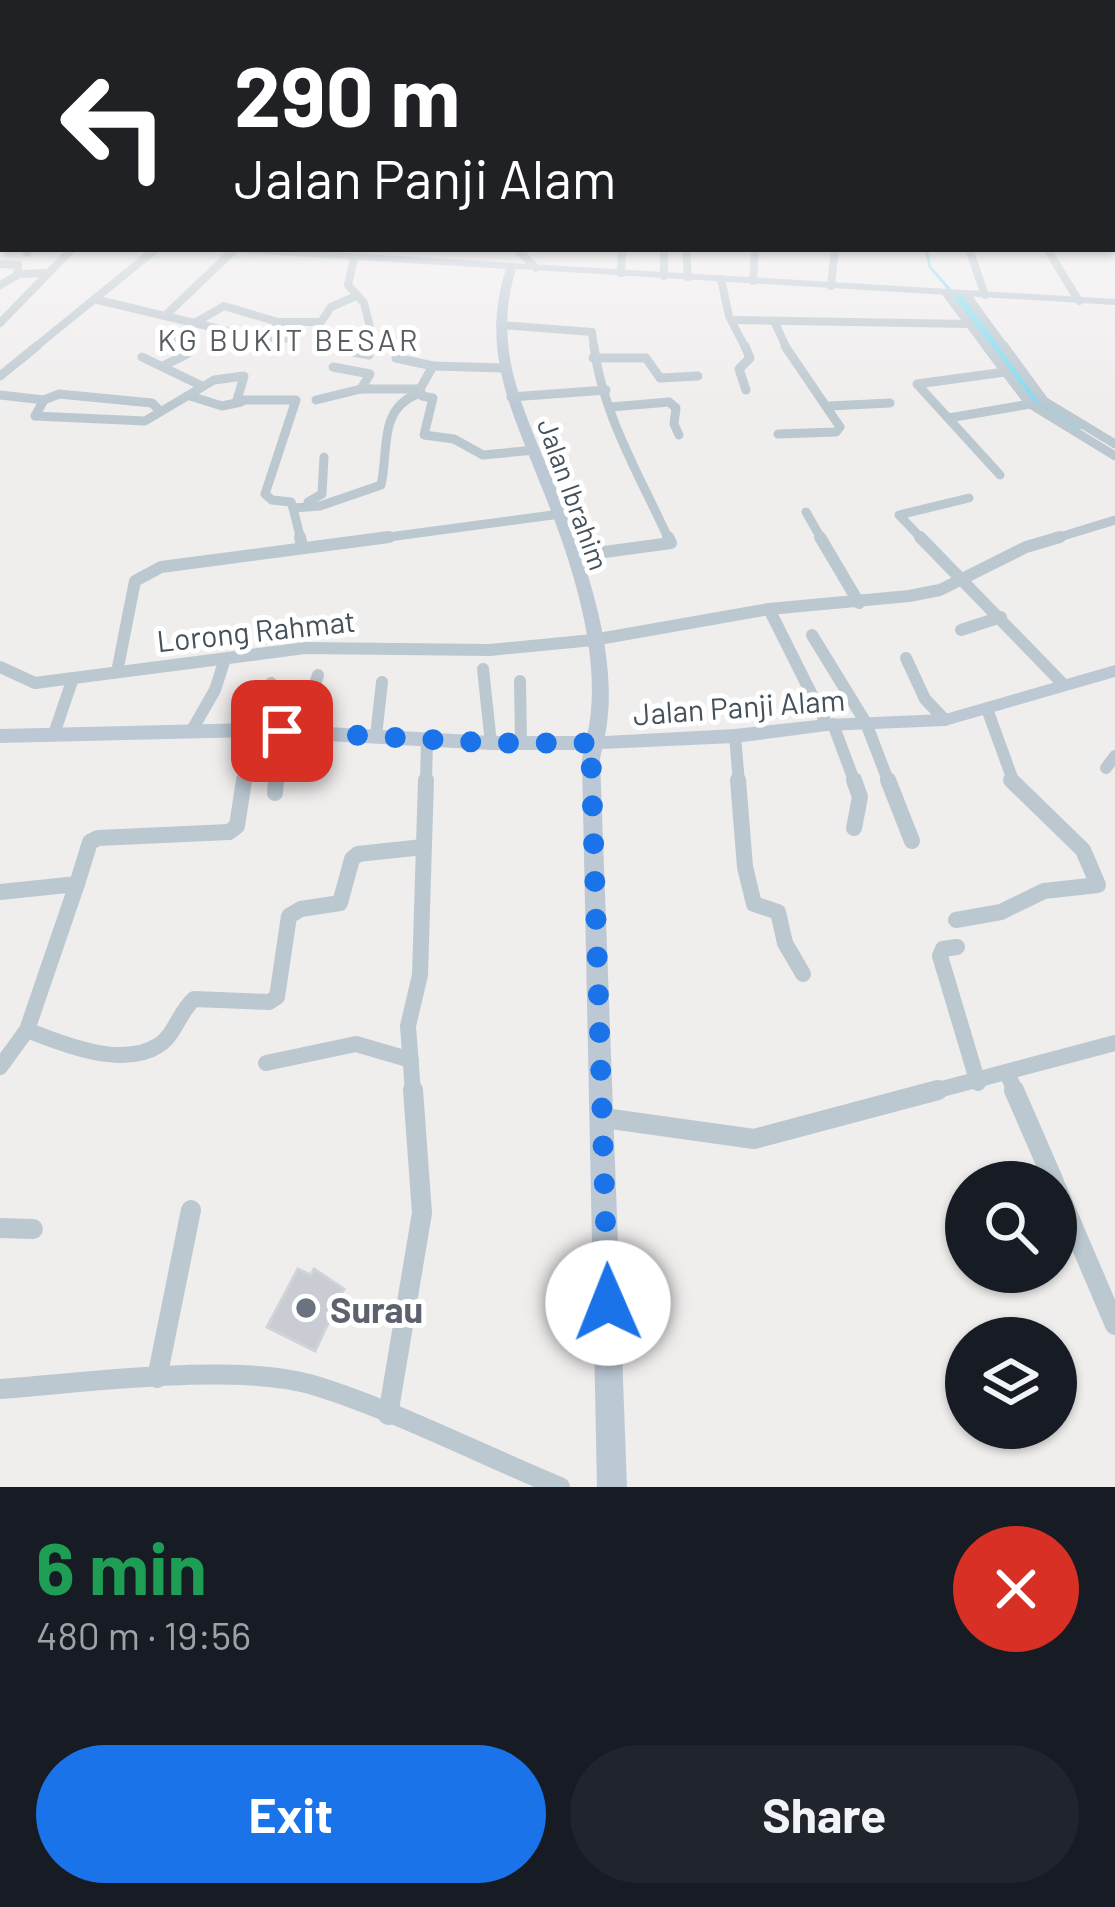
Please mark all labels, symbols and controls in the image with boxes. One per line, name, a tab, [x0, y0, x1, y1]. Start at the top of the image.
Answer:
text: 290 m	[234, 43, 460, 144]
icon: left	[36, 48, 192, 204]
text: Jalan Panji Alam	[234, 145, 616, 210]
district label: KG BUKIT BESAR	[158, 321, 420, 357]
street label: Jalan Ibrahim	[532, 414, 616, 574]
street label: Lorong Rahmat	[155, 602, 357, 658]
pin	[231, 680, 333, 782]
street label: Jalan Panji Alam	[632, 681, 846, 731]
icon: arrive	[249, 698, 315, 764]
map controls	[945, 1161, 1077, 1449]
button: search	[945, 1161, 1077, 1293]
position arrow	[545, 1240, 671, 1366]
place label: Surau	[330, 1287, 423, 1330]
marker: Surau	[293, 1295, 319, 1321]
button: layers	[945, 1317, 1077, 1449]
text: 6 min	[36, 1523, 207, 1609]
button: close	[953, 1526, 1079, 1652]
text: 480 m · 19:56	[36, 1611, 251, 1658]
button: Exit	[36, 1745, 546, 1883]
button: Share	[570, 1745, 1079, 1883]

